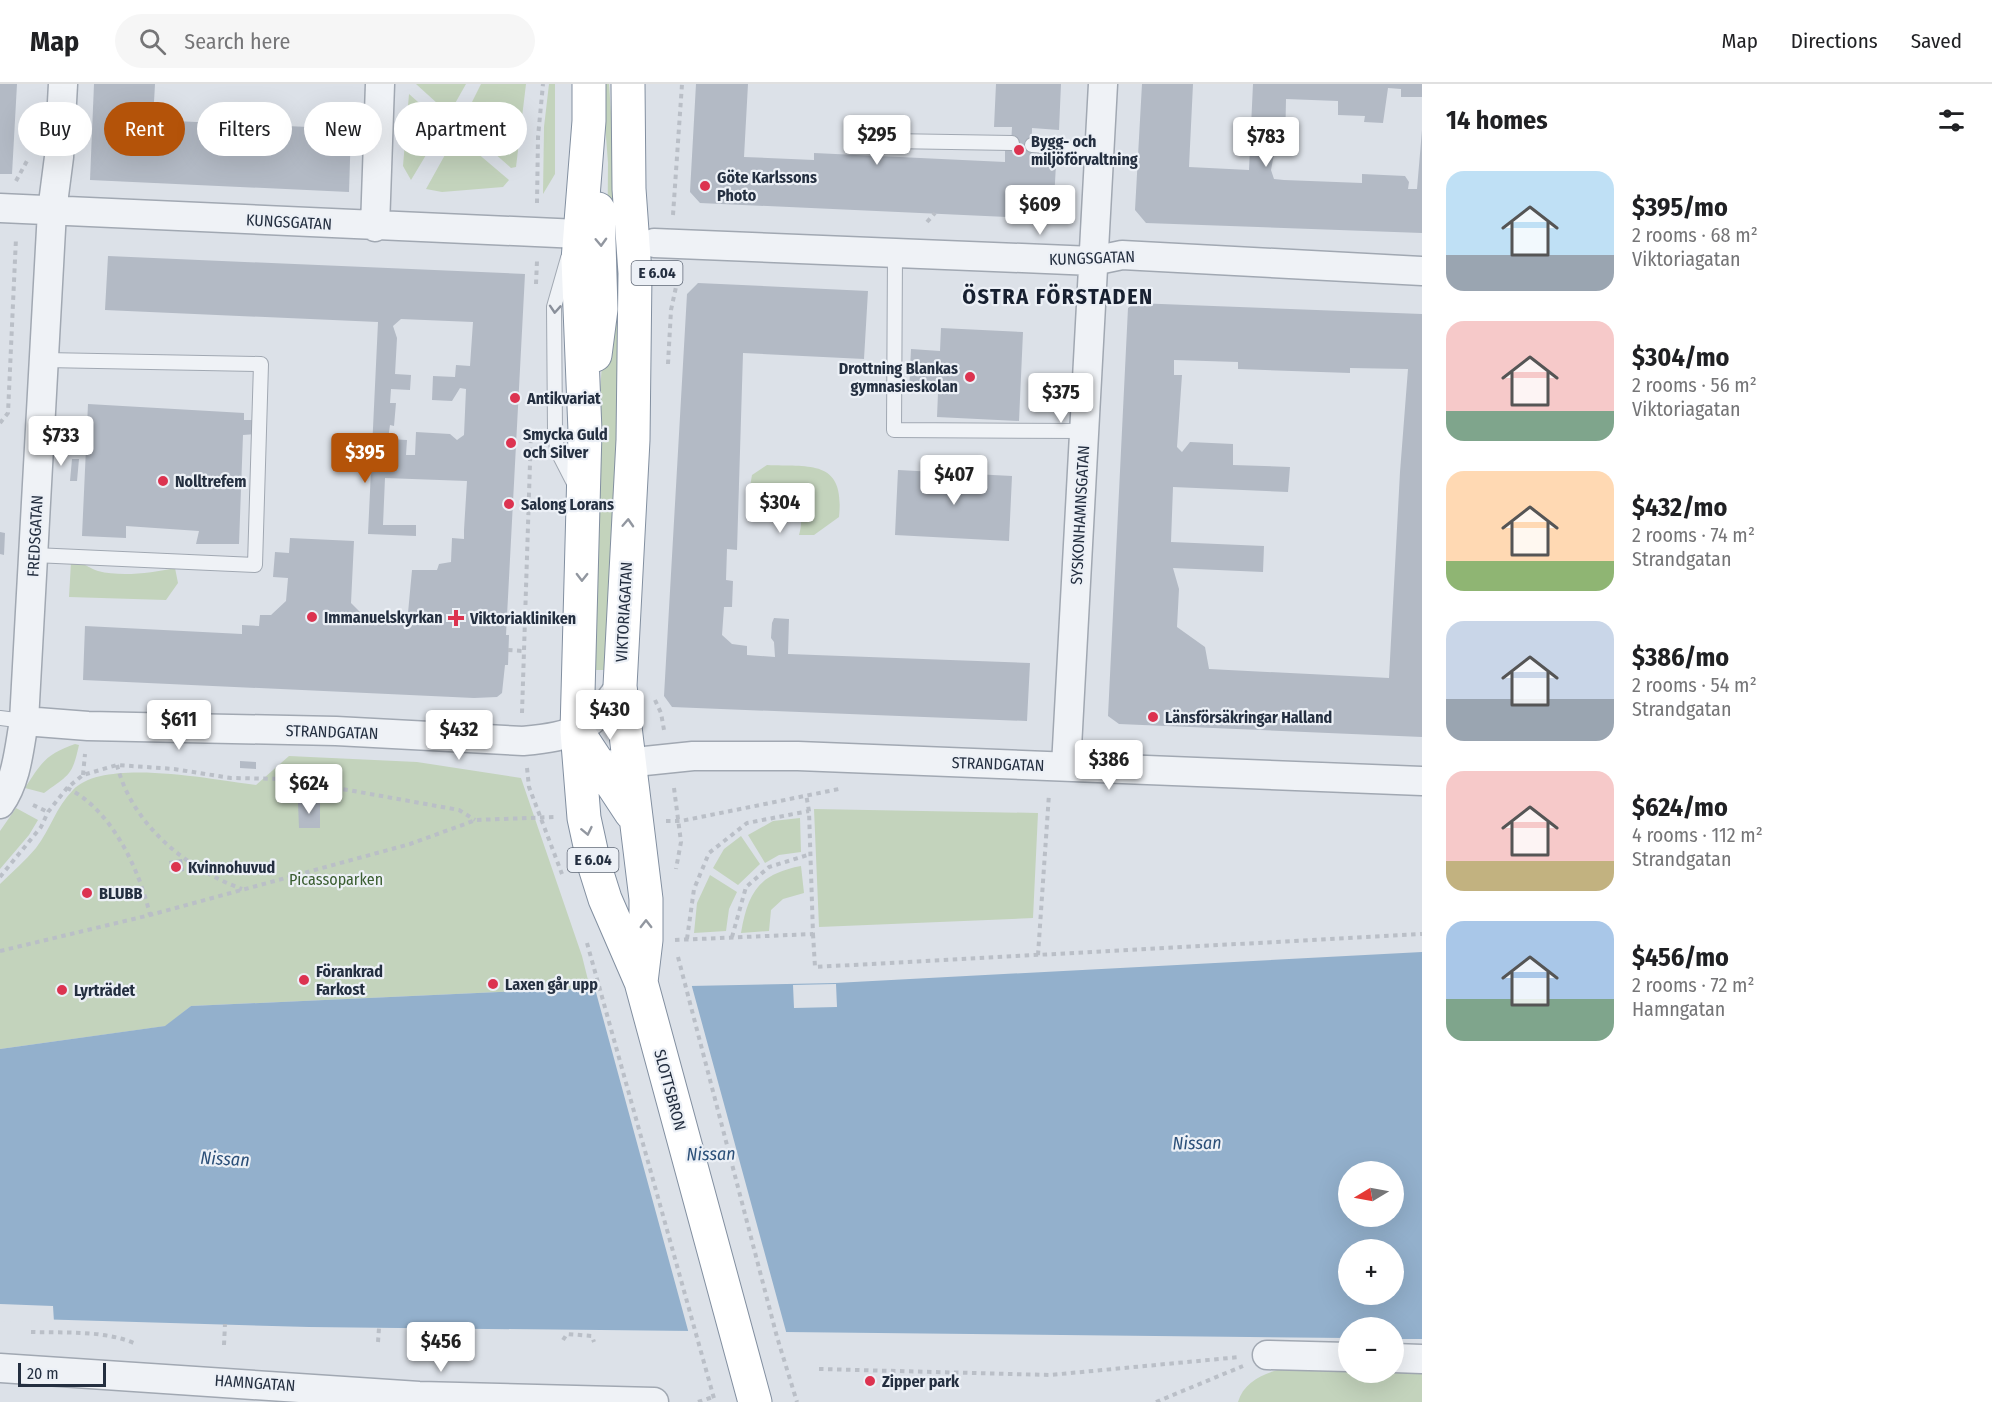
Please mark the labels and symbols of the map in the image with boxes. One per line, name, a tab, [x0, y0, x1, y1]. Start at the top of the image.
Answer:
pin: $295	[841, 115, 913, 166]
pin: $783	[1230, 117, 1302, 168]
place label: Bygg- och miljöförvaltning	[1031, 132, 1138, 169]
marker: Bygg- och miljöförvaltning	[1012, 143, 1026, 157]
place label: Göte Karlssons Photo	[717, 168, 817, 205]
marker: Göte Karlssons Photo	[698, 179, 712, 193]
pin: $609	[1004, 185, 1076, 236]
street label: KUNGSGATAN	[246, 210, 332, 234]
one-way arrow	[594, 237, 607, 246]
street label: KUNGSGATAN	[1049, 247, 1135, 269]
road number: E 6.04	[632, 261, 682, 285]
district label: ÖSTRA FÖRSTADEN	[962, 283, 1154, 310]
one-way arrow	[549, 305, 562, 314]
place label: Drottning Blankas gymnasieskolan	[839, 359, 958, 396]
marker: Drottning Blankas gymnasieskolan	[963, 370, 977, 384]
pin: $375	[1025, 373, 1097, 424]
place label: Antikvariat	[526, 389, 601, 408]
marker: Antikvariat	[508, 391, 522, 405]
pin: $733	[25, 416, 97, 467]
place label: Smycka Guld och Silver	[523, 425, 608, 462]
pin: $395	[329, 433, 401, 484]
marker: Smycka Guld och Silver	[504, 436, 518, 450]
street label: SYSKONHAMNSGATAN	[1067, 445, 1093, 585]
pin: $407	[918, 455, 990, 506]
place label: Nolltrefem	[175, 472, 246, 491]
marker: Nolltrefem	[156, 474, 170, 488]
pin: $304	[744, 483, 816, 534]
street label: FREDSGATAN	[23, 495, 47, 577]
place label: Salong Lorans	[521, 495, 614, 514]
marker: Salong Lorans	[502, 497, 516, 511]
one-way arrow	[622, 519, 635, 528]
street label: VIKTORIAGATAN	[612, 561, 636, 663]
one-way arrow	[575, 573, 588, 582]
place label: Immanuelskyrkan	[324, 608, 443, 627]
marker: Viktoriakliniken	[447, 609, 465, 627]
place label: Viktoriakliniken	[469, 609, 576, 628]
marker: Immanuelskyrkan	[305, 610, 319, 624]
pin: $430	[574, 690, 646, 741]
pin: $611	[143, 700, 215, 751]
place label: Länsförsäkringar Halland	[1165, 708, 1332, 727]
pin: $432	[423, 710, 495, 761]
marker: Länsförsäkringar Halland	[1146, 710, 1160, 724]
street label: STRANDGATAN	[285, 721, 379, 743]
pin: $386	[1073, 740, 1145, 791]
street label: STRANDGATAN	[951, 753, 1045, 775]
pin: $624	[273, 764, 345, 815]
one-way arrow	[580, 825, 593, 835]
road number: E 6.04	[568, 848, 618, 872]
place label: Kvinnohuvud	[188, 858, 275, 877]
marker: Kvinnohuvud	[169, 860, 183, 874]
park label: Picassoparken	[289, 870, 383, 889]
place label: BLUBB	[99, 884, 142, 903]
marker: BLUBB	[80, 886, 94, 900]
one-way arrow	[640, 919, 652, 928]
place label: Förankrad Farkost	[316, 962, 383, 999]
marker: Förankrad Farkost	[297, 973, 311, 987]
place label: Laxen går upp	[505, 975, 598, 994]
marker: Laxen går upp	[486, 977, 500, 991]
place label: Lyrträdet	[74, 981, 136, 1000]
marker: Lyrträdet	[55, 983, 69, 997]
street label: SLOTTSBRON	[650, 1047, 690, 1133]
water label: Nissan	[1172, 1132, 1222, 1154]
water label: Nissan	[686, 1143, 736, 1165]
water label: Nissan	[200, 1147, 250, 1171]
north arrow	[1338, 1161, 1404, 1227]
pin: $456	[405, 1322, 477, 1373]
scale bar	[18, 1360, 106, 1388]
street label: HAMNGATAN	[214, 1371, 296, 1395]
place label: Zipper park	[882, 1372, 960, 1391]
marker: Zipper park	[863, 1374, 877, 1388]

